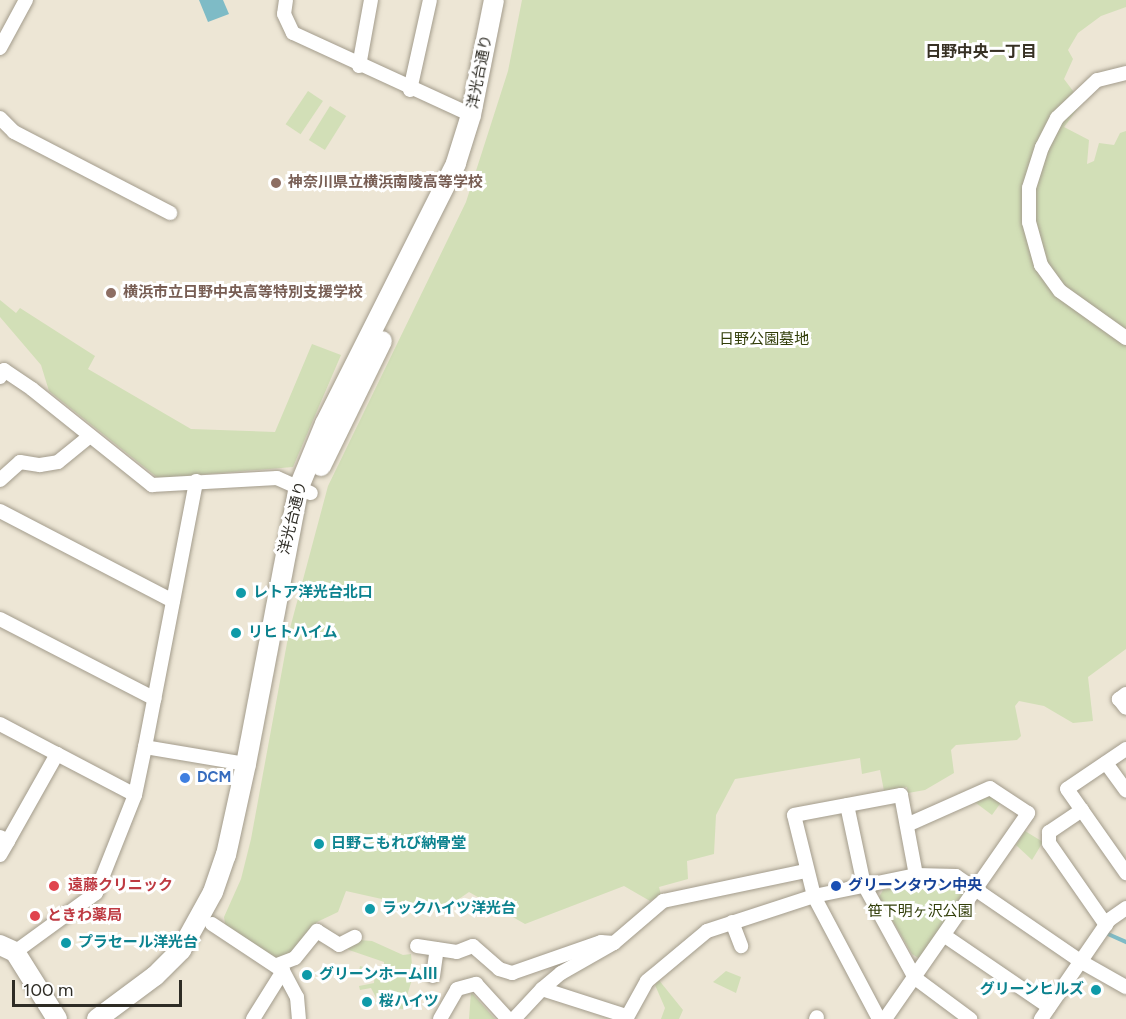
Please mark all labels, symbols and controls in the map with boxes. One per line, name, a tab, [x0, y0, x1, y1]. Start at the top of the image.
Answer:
street label: 洋光台通り	[464, 33, 496, 111]
district label: 日野中央一丁目	[925, 42, 1037, 62]
place label: 神奈川県立横浜南陵高等学校	[288, 174, 483, 192]
marker: 神奈川県立横浜南陵高等学校	[269, 176, 283, 190]
place label: 横浜市立日野中央高等特別支援学校	[123, 284, 363, 302]
marker: 横浜市立日野中央高等特別支援学校	[104, 286, 118, 300]
park label: 日野公園墓地	[719, 331, 809, 349]
street label: 洋光台通り	[275, 479, 311, 557]
place label: レトア洋光台北口	[253, 584, 373, 602]
marker: レトア洋光台北口	[234, 586, 248, 600]
place label: リヒトハイム	[248, 624, 338, 642]
marker: リヒトハイム	[229, 626, 243, 640]
place label: DCM	[197, 769, 231, 787]
marker: DCM	[178, 771, 192, 785]
place label: 日野こもれび納骨堂	[331, 835, 466, 853]
marker: 日野こもれび納骨堂	[312, 837, 326, 851]
marker: 遠藤クリニック	[45, 877, 63, 895]
place label: 遠藤クリニック	[68, 877, 173, 895]
place label: グリーンタウン中央	[848, 877, 983, 895]
marker: グリーンタウン中央	[829, 879, 843, 893]
place label: ラックハイツ洋光台	[382, 900, 517, 918]
marker: ラックハイツ洋光台	[363, 902, 377, 916]
park label: 笹下明ヶ沢公園	[868, 903, 972, 921]
place label: ときわ薬局	[47, 907, 122, 925]
marker: ときわ薬局	[28, 909, 42, 923]
place label: プラセール洋光台	[78, 934, 198, 952]
marker: プラセール洋光台	[59, 936, 73, 950]
place label: グリーンホームⅢ	[319, 966, 439, 984]
scale bar	[15, 968, 184, 1006]
marker: グリーンホームⅢ	[300, 968, 314, 982]
text: 100 m	[23, 979, 73, 1001]
place label: グリーンヒルズ	[979, 981, 1084, 999]
marker: グリーンヒルズ	[1089, 983, 1103, 997]
place label: 桜ハイツ	[379, 993, 439, 1011]
marker: 桜ハイツ	[360, 995, 374, 1009]

